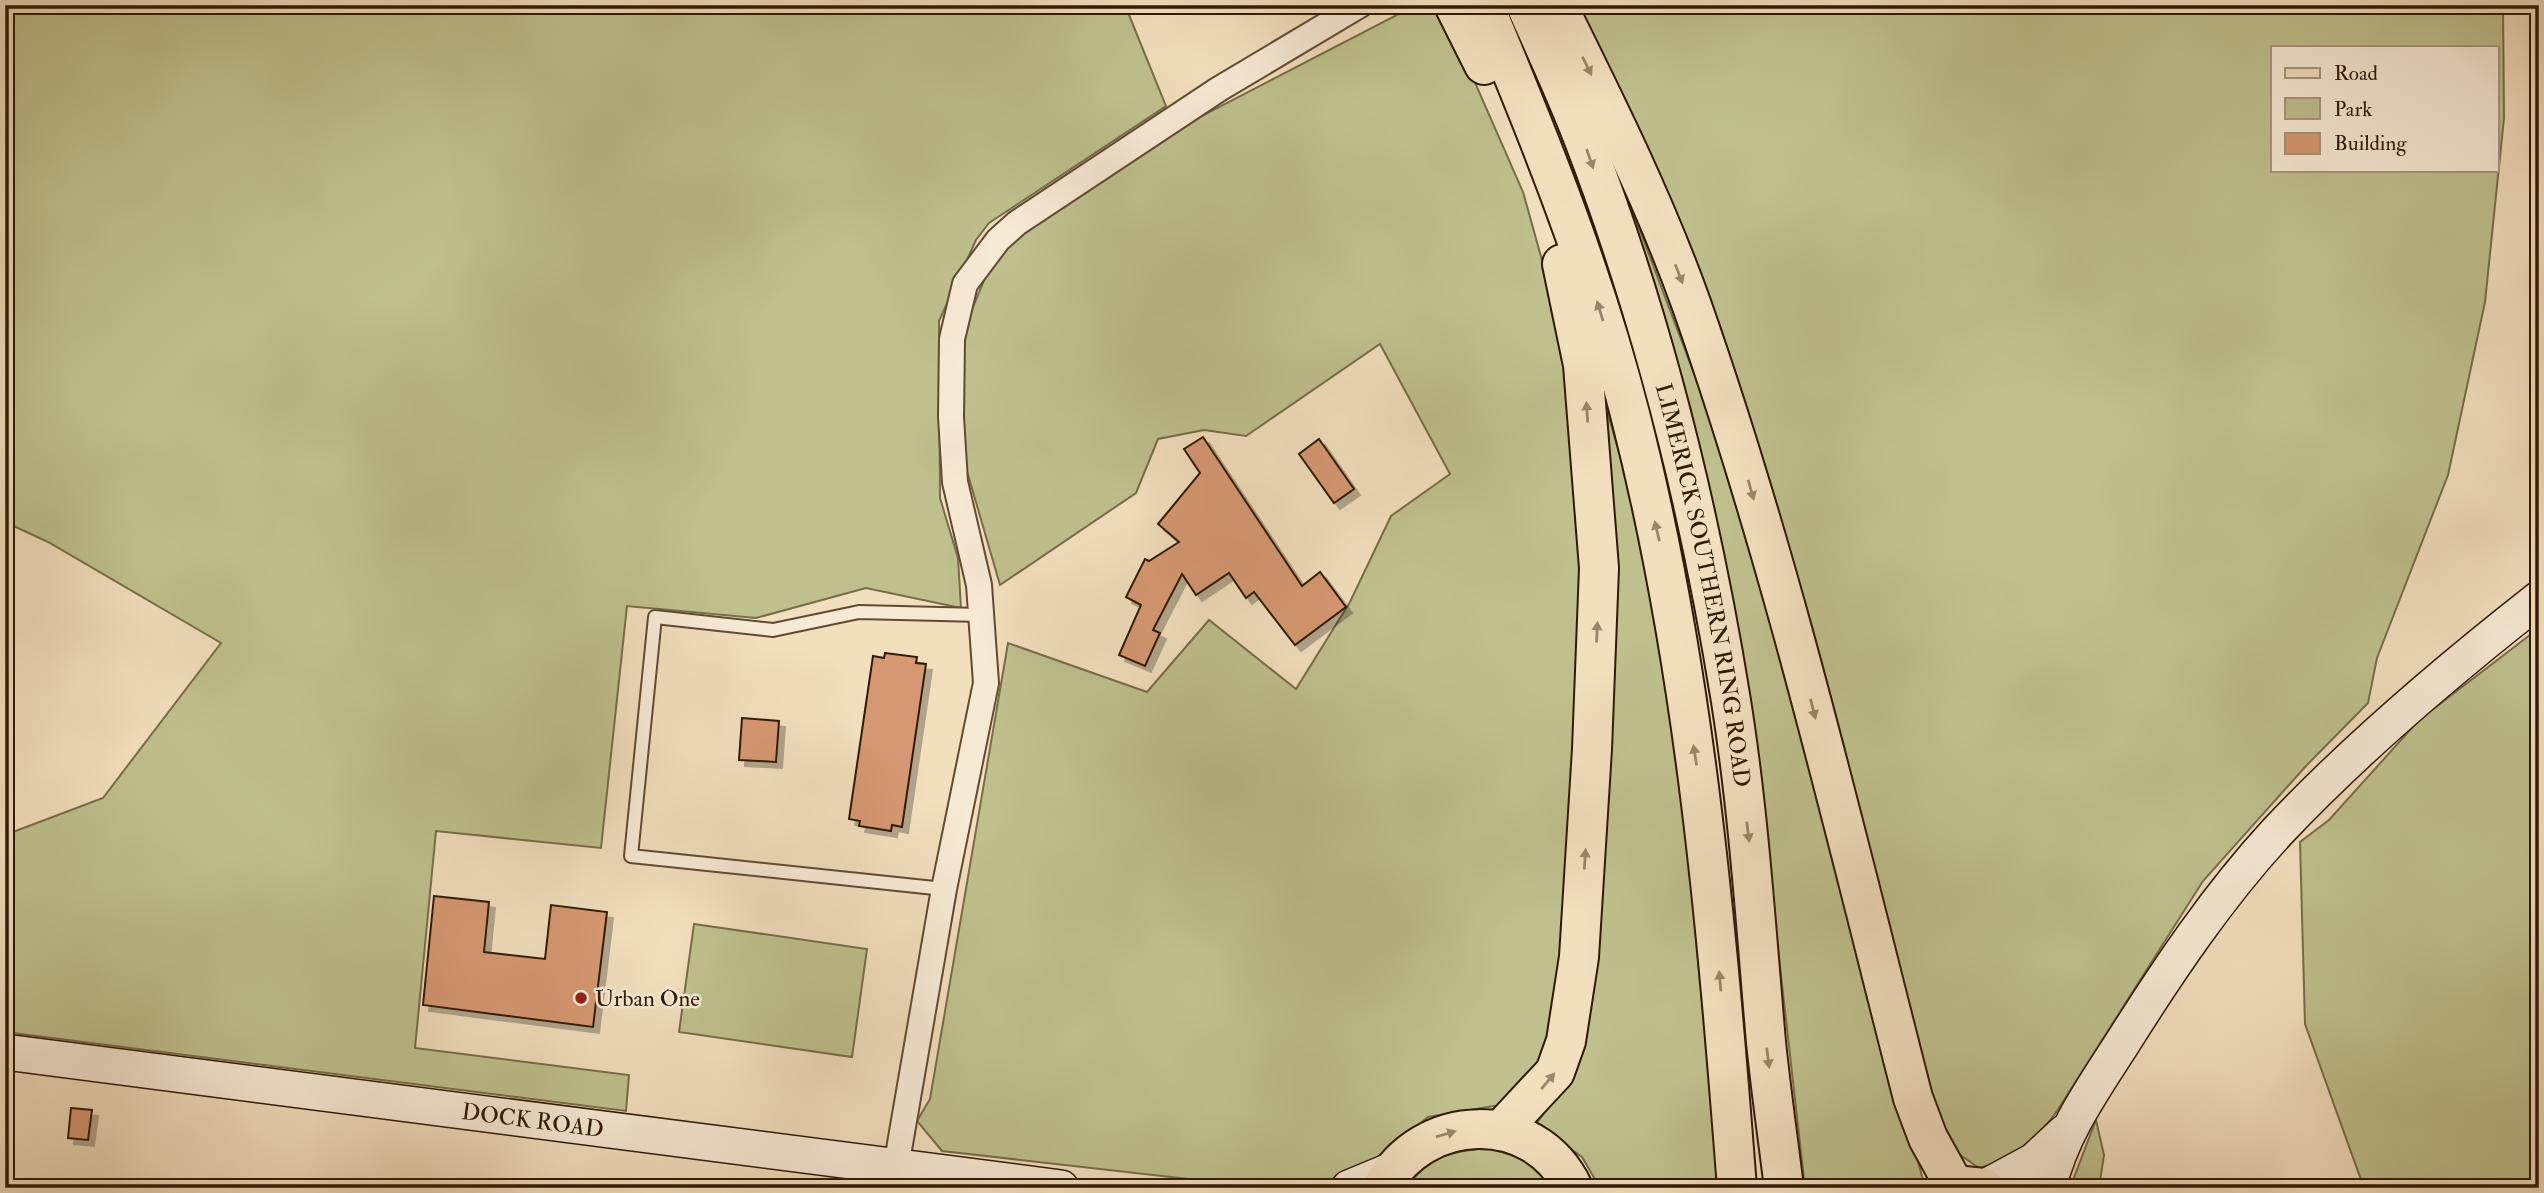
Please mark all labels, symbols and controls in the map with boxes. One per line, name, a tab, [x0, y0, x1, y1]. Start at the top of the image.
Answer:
legend	[2271, 46, 2498, 172]
one-way arrow	[1581, 56, 1593, 76]
text: Road	[2334, 60, 2379, 87]
text: Park	[2334, 96, 2372, 123]
text: Building	[2334, 130, 2407, 157]
one-way arrow	[1585, 148, 1596, 169]
one-way arrow	[1674, 264, 1685, 285]
one-way arrow	[1594, 300, 1604, 321]
street label: LIMERICK SOUTHERN RING ROAD	[1649, 380, 1757, 789]
one-way arrow	[1581, 401, 1592, 423]
one-way arrow	[1746, 479, 1757, 501]
one-way arrow	[1651, 520, 1662, 542]
one-way arrow	[1591, 621, 1602, 643]
one-way arrow	[1808, 698, 1819, 720]
one-way arrow	[1689, 744, 1700, 766]
one-way arrow	[1742, 821, 1753, 843]
one-way arrow	[1580, 848, 1591, 870]
one-way arrow	[1714, 970, 1725, 992]
place label: Urban One	[595, 984, 700, 1013]
marker: Urban One	[573, 990, 589, 1006]
one-way arrow	[1763, 1048, 1774, 1070]
one-way arrow	[1540, 1072, 1555, 1090]
street label: DOCK ROAD	[460, 1096, 605, 1143]
one-way arrow	[1435, 1128, 1457, 1139]

